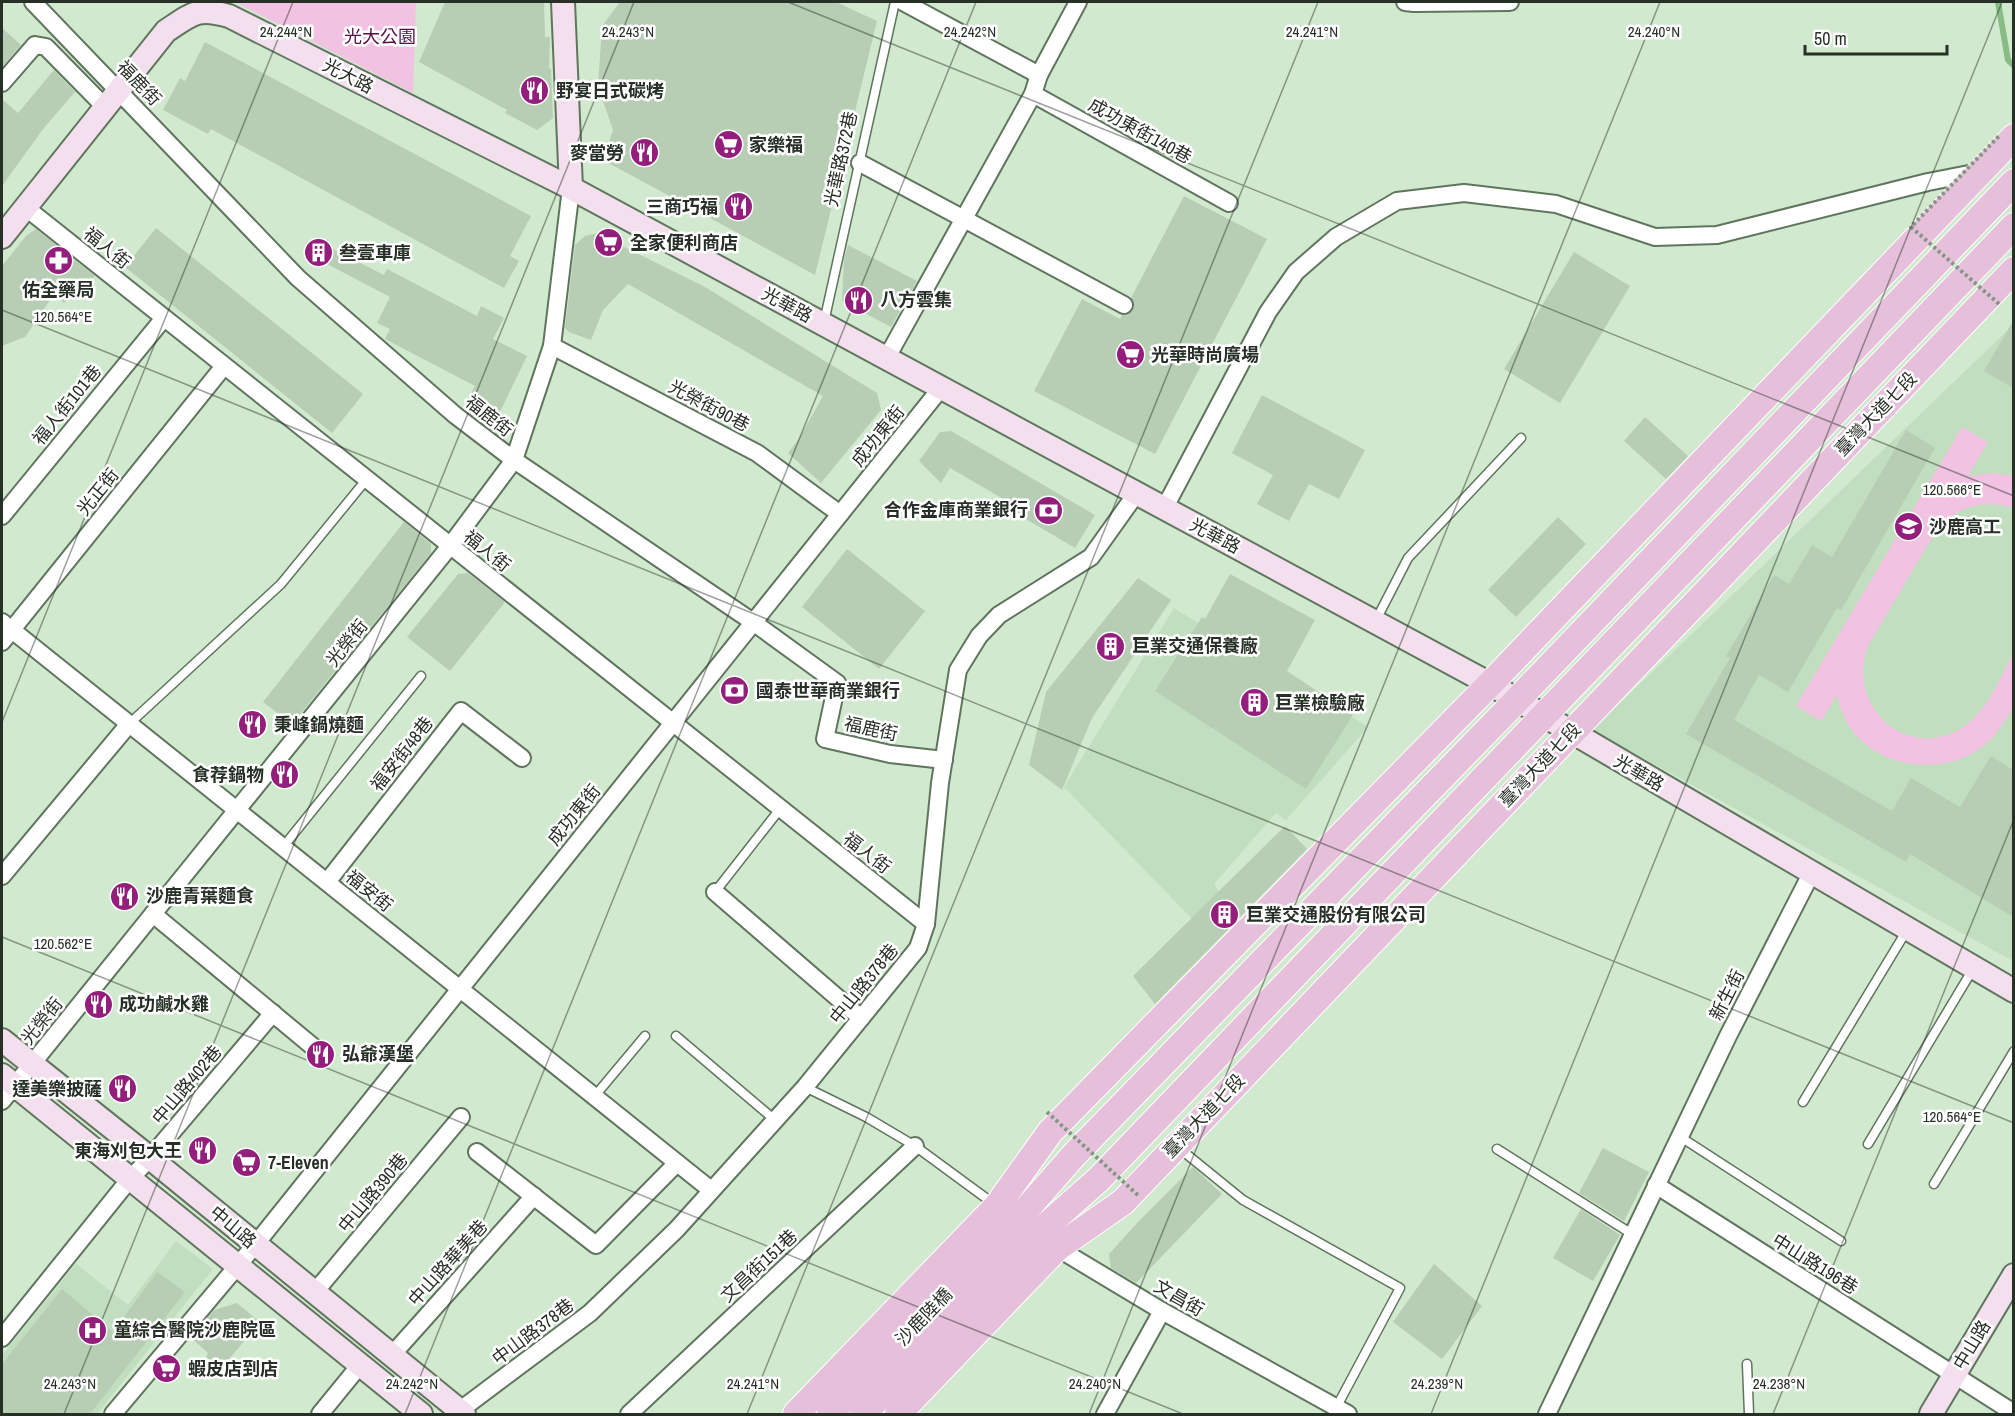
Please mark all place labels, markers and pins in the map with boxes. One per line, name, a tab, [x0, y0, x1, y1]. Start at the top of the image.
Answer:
restaurant icon: 野宴日式碳烤	[519, 75, 551, 107]
place label: 野宴日式碳烤	[556, 78, 664, 103]
supermarket icon: 家樂福	[712, 129, 744, 161]
place label: 家樂福	[749, 132, 803, 157]
restaurant icon: 麥當勞	[629, 137, 661, 169]
place label: 麥當勞	[570, 140, 624, 165]
restaurant icon: 三商巧福	[723, 191, 755, 223]
place label: 三商巧福	[646, 194, 718, 219]
supermarket icon: 全家便利商店	[593, 227, 625, 259]
place label: 全家便利商店	[630, 230, 738, 255]
building icon: 叁壹車庫	[302, 237, 334, 269]
place label: 叁壹車庫	[339, 240, 411, 265]
pharmacy icon: 佑全藥局	[42, 245, 74, 277]
place label: 佑全藥局	[22, 277, 94, 302]
restaurant icon: 八方雲集	[843, 284, 875, 316]
place label: 八方雲集	[880, 287, 952, 312]
supermarket icon: 光華時尚廣場	[1114, 339, 1146, 371]
place label: 光華時尚廣場	[1151, 342, 1259, 367]
bank icon: 合作金庫商業銀行	[1033, 494, 1065, 526]
place label: 合作金庫商業銀行	[884, 497, 1028, 522]
school or university icon: 沙鹿高工	[1892, 511, 1924, 543]
place label: 沙鹿高工	[1929, 514, 2001, 539]
building icon: 巨業交通保養廠	[1095, 630, 1127, 662]
place label: 巨業交通保養廠	[1132, 633, 1258, 658]
bank icon: 國泰世華商業銀行	[719, 675, 751, 707]
place label: 國泰世華商業銀行	[756, 678, 900, 703]
building icon: 巨業檢驗廠	[1238, 687, 1270, 719]
place label: 巨業檢驗廠	[1275, 690, 1365, 715]
restaurant icon: 秉峰鍋燒麵	[237, 709, 269, 741]
place label: 秉峰鍋燒麵	[274, 712, 364, 737]
restaurant icon: 食荐鍋物	[269, 759, 301, 791]
place label: 食荐鍋物	[192, 762, 264, 787]
restaurant icon: 沙鹿青葉麵食	[109, 880, 141, 912]
place label: 沙鹿青葉麵食	[146, 883, 254, 908]
building icon: 巨業交通股份有限公司	[1209, 899, 1241, 931]
place label: 巨業交通股份有限公司	[1246, 902, 1426, 927]
restaurant icon: 成功鹹水雞	[82, 988, 114, 1020]
place label: 成功鹹水雞	[119, 991, 209, 1016]
restaurant icon: 弘爺漢堡	[305, 1038, 337, 1070]
place label: 弘爺漢堡	[342, 1041, 414, 1066]
restaurant icon: 達美樂披薩	[107, 1073, 139, 1105]
place label: 達美樂披薩	[12, 1076, 102, 1101]
restaurant icon: 東海刈包大王	[187, 1135, 219, 1167]
place label: 東海刈包大王	[74, 1138, 182, 1163]
supermarket icon: 7-Eleven	[231, 1147, 263, 1179]
place label: 7-Eleven	[268, 1150, 329, 1175]
hospital icon: 童綜合醫院沙鹿院區	[77, 1314, 109, 1346]
place label: 童綜合醫院沙鹿院區	[114, 1317, 276, 1342]
supermarket icon: 蝦皮店到店	[151, 1353, 183, 1385]
place label: 蝦皮店到店	[188, 1356, 278, 1381]

